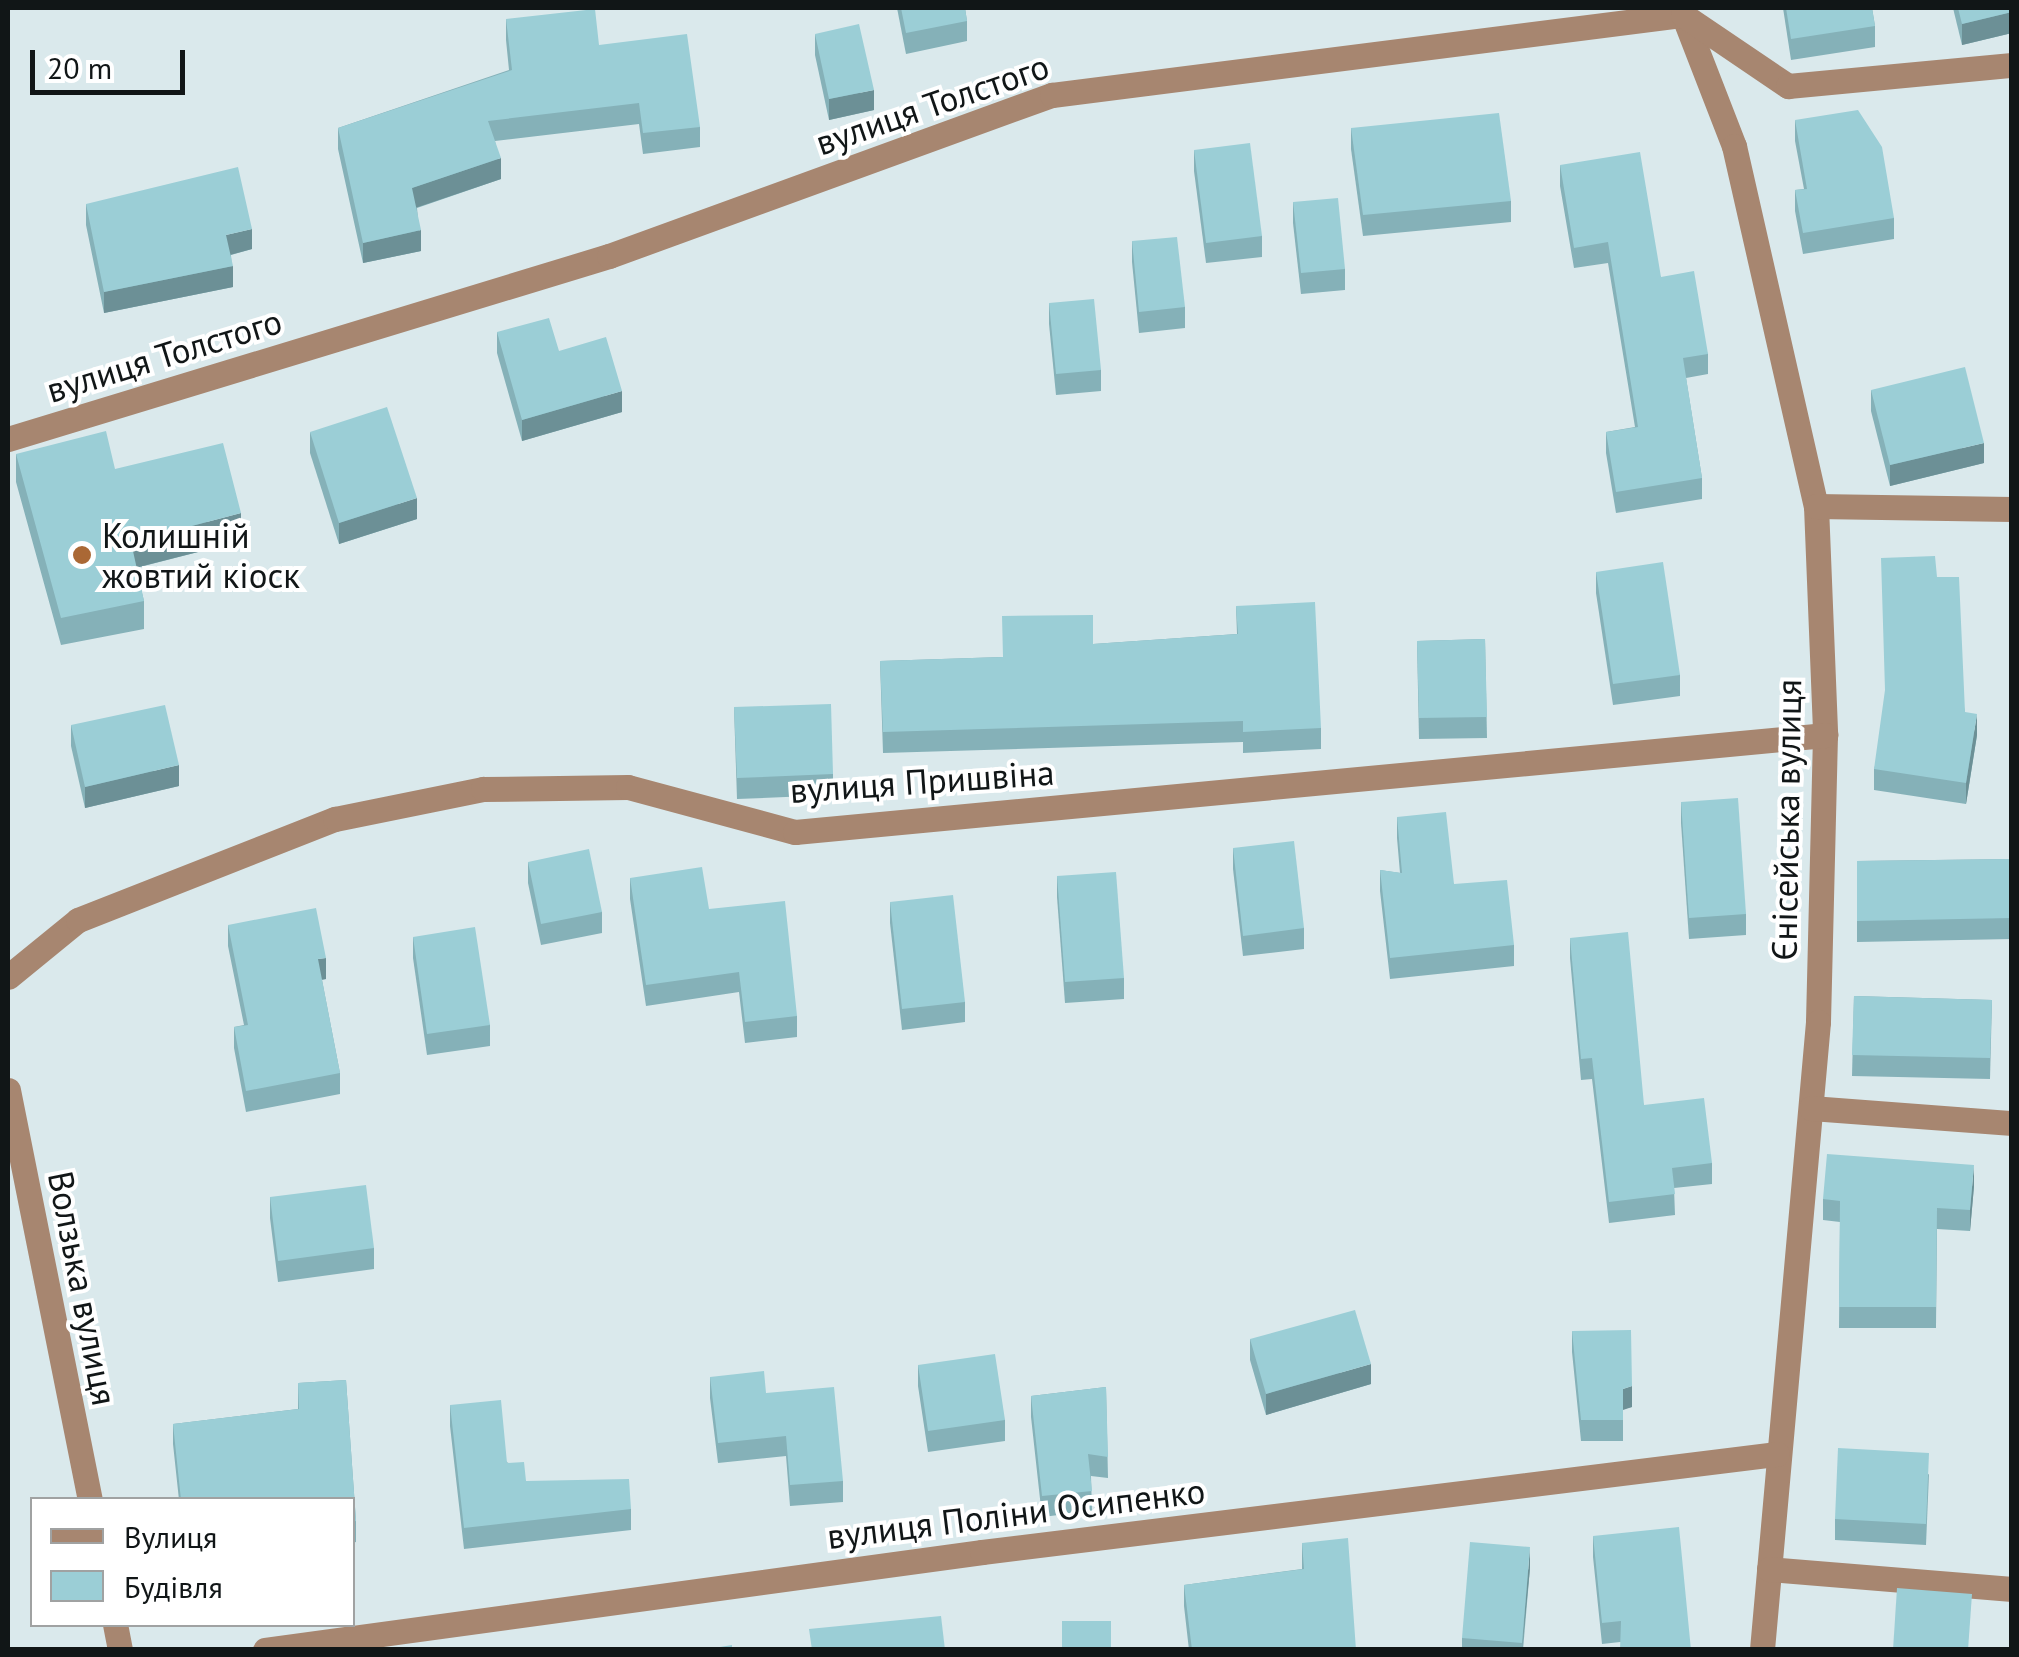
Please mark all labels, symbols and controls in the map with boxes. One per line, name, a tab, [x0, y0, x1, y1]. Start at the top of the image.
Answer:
scale bar	[35, 30, 190, 92]
street label: вулиця Толстого	[809, 44, 1055, 164]
text: 20 m	[47, 48, 112, 87]
street label: вулиця Толстого	[41, 299, 287, 411]
place label: Колишній жовтий кіоск	[102, 514, 300, 596]
marker: Колишній жовтий кіоск	[71, 544, 93, 566]
street label: Єнісейська вулиця	[1763, 679, 1809, 961]
street label: вулиця Пришвіна	[788, 751, 1056, 811]
street label: Волзька вулиця	[40, 1167, 126, 1409]
street label: вулиця Поліни Осипенко	[825, 1469, 1207, 1557]
legend	[30, 1497, 355, 1627]
text: Вулиця	[124, 1517, 217, 1556]
text: Будівля	[124, 1567, 223, 1606]

